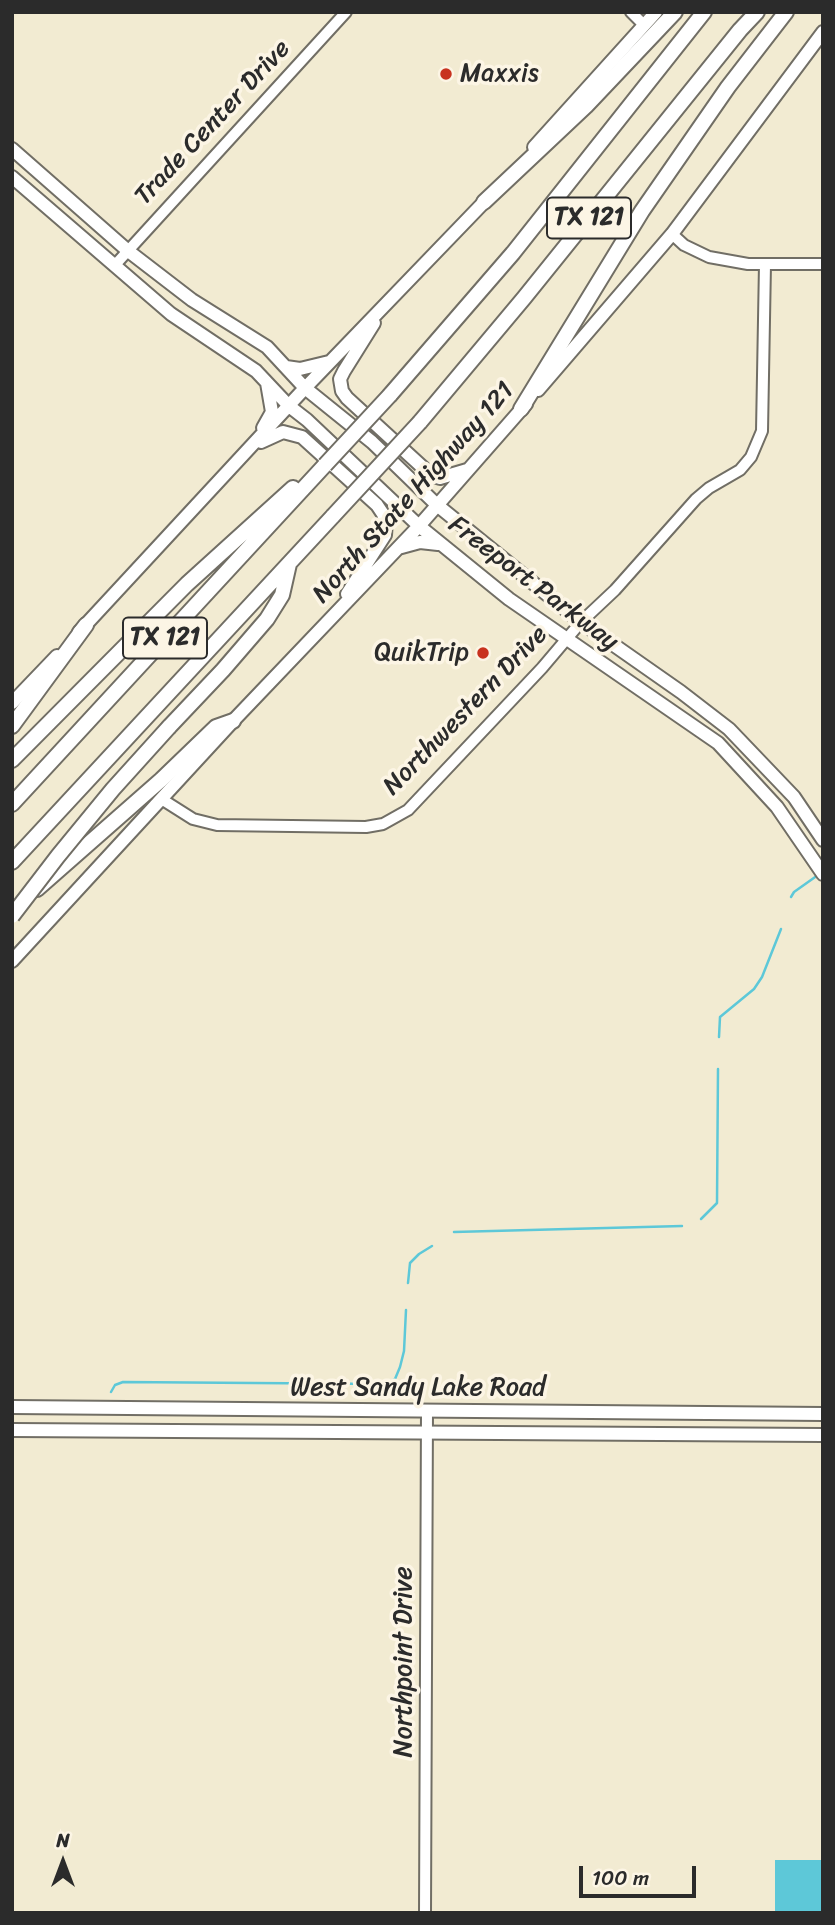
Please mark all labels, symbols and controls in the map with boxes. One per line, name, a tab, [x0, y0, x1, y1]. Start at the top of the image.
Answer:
street label: Trade Center Drive	[129, 34, 297, 212]
place label: Maxxis	[460, 58, 539, 90]
marker: Maxxis	[438, 66, 454, 82]
road number: TX 121	[547, 198, 631, 238]
street label: North State Highway 121	[306, 376, 522, 610]
street label: Freeport Parkway	[442, 510, 624, 658]
road number: TX 121	[123, 618, 207, 658]
street label: Northwestern Drive	[377, 620, 555, 802]
place label: QuikTrip	[374, 637, 469, 669]
marker: QuikTrip	[475, 645, 491, 661]
street label: West Sandy Lake Road	[290, 1372, 546, 1404]
street label: Northpoint Drive	[388, 1566, 420, 1758]
text: N	[56, 1824, 70, 1857]
north arrow	[28, 1827, 98, 1897]
scale bar	[583, 1852, 700, 1896]
text: 100 m	[592, 1859, 649, 1897]

